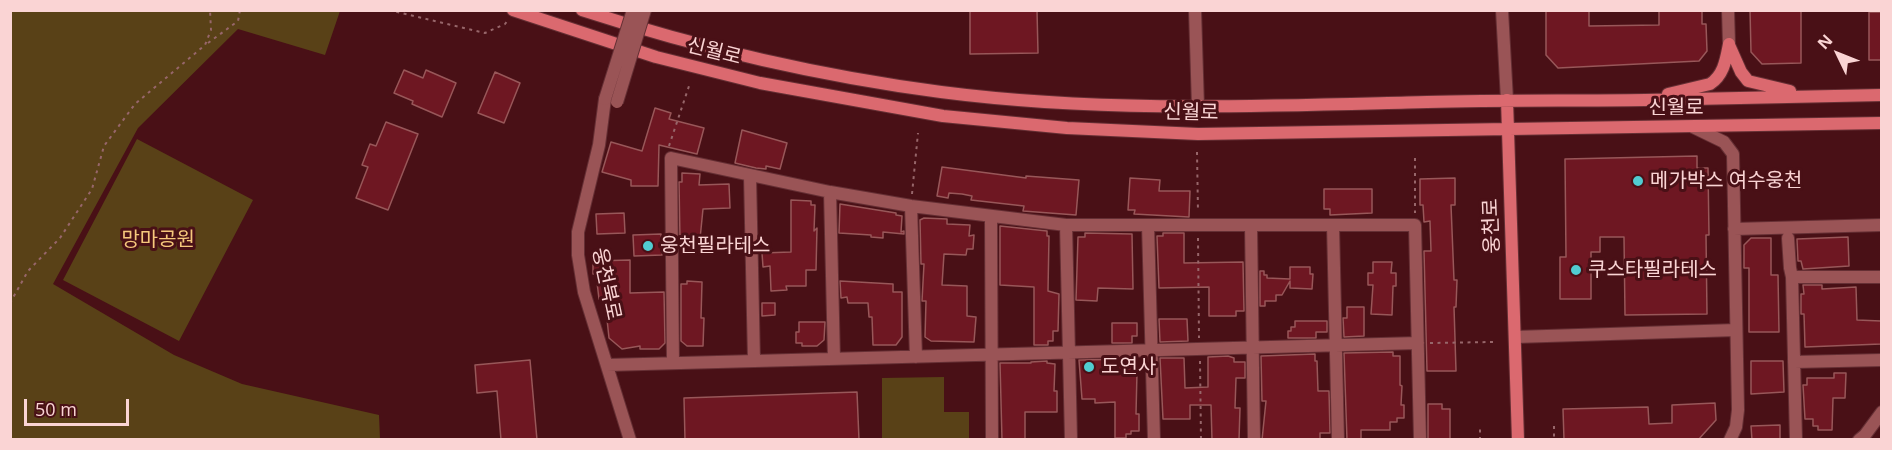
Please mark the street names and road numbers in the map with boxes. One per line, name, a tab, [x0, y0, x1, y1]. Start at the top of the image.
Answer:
street label: 신월로	[684, 34, 744, 70]
street label: 신월로	[1648, 96, 1704, 120]
street label: 신월로	[1163, 101, 1219, 125]
street label: 웅천로	[1479, 198, 1505, 254]
street label: 웅천북로	[587, 246, 625, 322]

